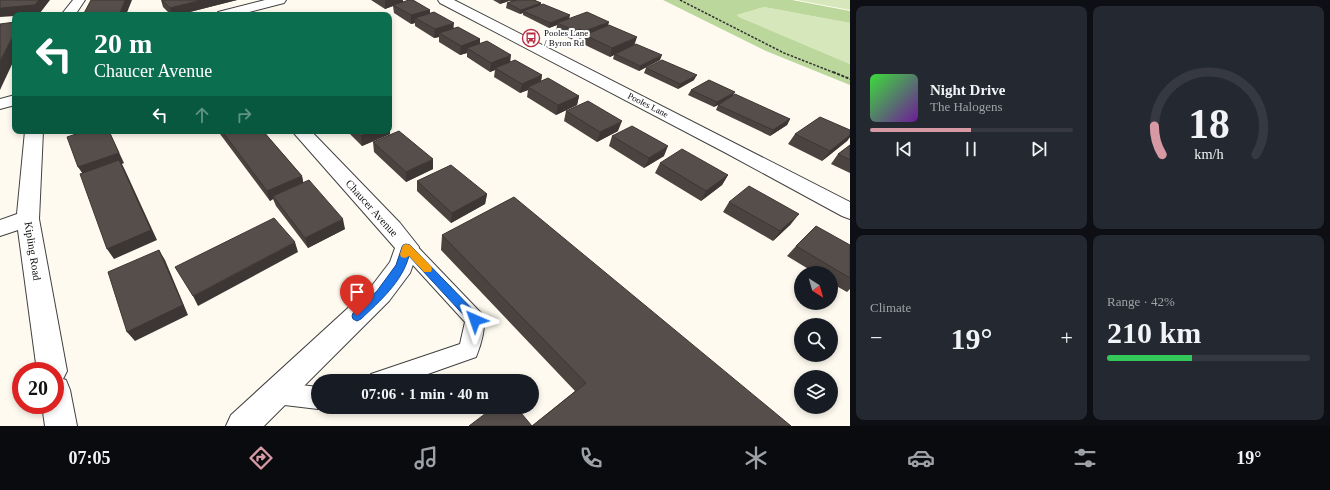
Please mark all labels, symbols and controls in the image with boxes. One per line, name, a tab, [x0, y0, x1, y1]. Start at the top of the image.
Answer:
icon: left	[28, 28, 80, 80]
text: 20 m	[94, 28, 152, 59]
bus stop icon: Pooles Lane / Byron Rd	[521, 28, 541, 48]
place label: Pooles Lane / Byron Rd	[544, 28, 588, 48]
text: Chaucer Avenue	[94, 61, 212, 81]
text: Night Drive	[930, 82, 1005, 98]
street label: Pooles Lane	[626, 91, 670, 119]
text: The Halogens	[930, 99, 1003, 114]
text: 18	[1188, 101, 1229, 147]
icon: left	[149, 104, 171, 126]
icon: ahead	[191, 104, 213, 126]
icon: right	[233, 104, 255, 126]
icon: previous	[893, 138, 915, 160]
icon: pause	[960, 138, 982, 160]
icon: next	[1028, 138, 1050, 160]
text: km/h	[1194, 146, 1223, 162]
street label: Chaucer Avenue	[343, 177, 401, 239]
street label: Kipling Road	[22, 221, 44, 282]
north arrow	[794, 266, 838, 310]
map controls	[794, 266, 838, 414]
pin	[340, 275, 374, 316]
icon: arrive	[346, 281, 368, 303]
text: Range · 42%	[1107, 294, 1175, 309]
position arrow	[454, 299, 496, 341]
text: Climate	[870, 300, 911, 315]
text: 210 km	[1107, 316, 1201, 349]
button: search	[794, 318, 838, 362]
text: 19°	[951, 322, 993, 355]
text: −	[870, 325, 882, 350]
text: +	[1061, 325, 1073, 350]
speed limit sign: 20	[12, 362, 64, 414]
button: layers	[794, 370, 838, 414]
text: 07:06 · 1 min · 40 m	[361, 386, 489, 402]
icon: directions	[247, 444, 275, 472]
icon: music	[412, 444, 440, 472]
icon: phone	[577, 444, 605, 472]
icon: climate	[742, 444, 770, 472]
icon: car	[907, 444, 935, 472]
icon: filters	[1071, 444, 1099, 472]
text: 07:05	[68, 448, 110, 468]
text: 19°	[1236, 448, 1262, 468]

